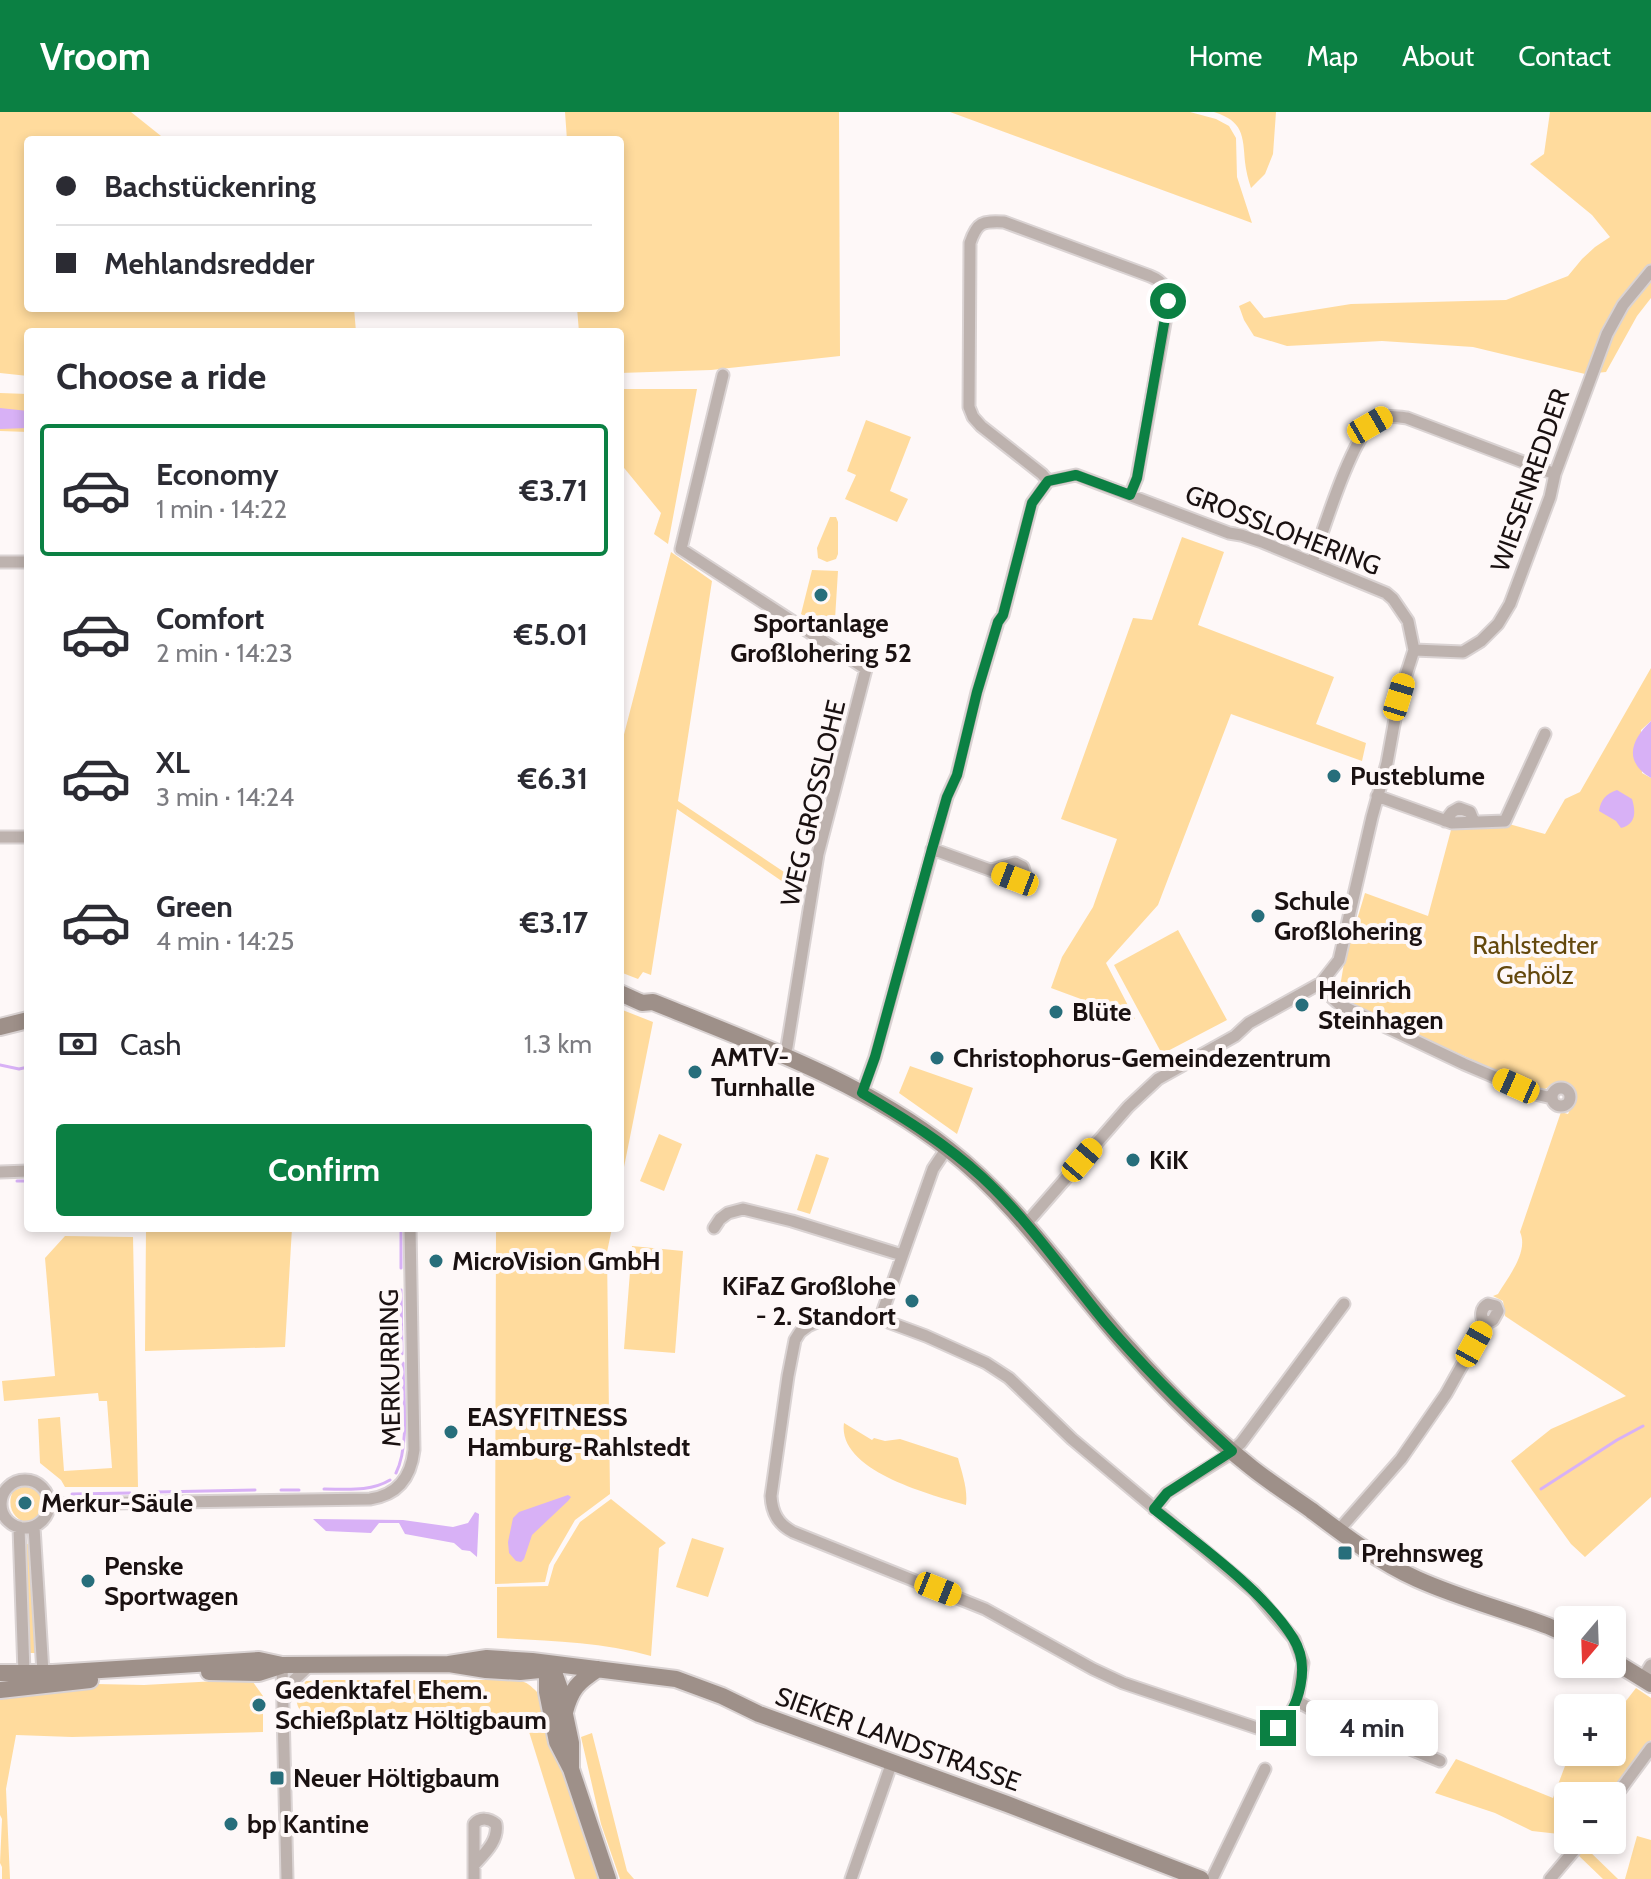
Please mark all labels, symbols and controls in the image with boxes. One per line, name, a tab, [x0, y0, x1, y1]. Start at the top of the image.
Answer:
text: Vroom	[40, 33, 151, 80]
text: Home	[1189, 39, 1262, 73]
text: Map	[1306, 39, 1358, 73]
text: About	[1402, 39, 1474, 73]
text: Contact	[1518, 39, 1611, 73]
text: Bachstückenring	[104, 168, 316, 205]
text: Mehlandsredder	[104, 245, 314, 282]
route start	[1150, 283, 1186, 319]
text: Choose a ride	[56, 354, 266, 398]
street label: WIESENREDDER	[1484, 384, 1576, 576]
car	[1343, 403, 1397, 447]
icon: car	[60, 454, 132, 526]
text: Economy	[156, 456, 279, 493]
text: €3.71	[520, 472, 588, 509]
street label: GROSSLOHERING	[1181, 478, 1385, 582]
text: 1 min · 14:22	[156, 493, 287, 525]
marker: Sportanlage Großlohering 52	[812, 586, 830, 604]
icon: car	[60, 598, 132, 670]
text: Comfort	[156, 600, 264, 637]
place label: Sportanlage Großlohering 52	[730, 607, 912, 669]
text: €5.01	[514, 616, 588, 653]
text: 2 min · 14:23	[156, 637, 293, 669]
car	[1381, 671, 1417, 723]
street label: WEG GROSSLOHE	[774, 697, 852, 909]
icon: car	[60, 742, 132, 814]
text: XL	[156, 744, 190, 781]
text: €6.31	[518, 760, 588, 797]
place label: Pusteblume	[1350, 760, 1485, 792]
marker: Pusteblume	[1325, 767, 1343, 785]
text: 3 min · 14:24	[156, 781, 294, 813]
car	[988, 859, 1042, 899]
place label: Schule Großlohering	[1274, 885, 1422, 947]
icon: car	[60, 886, 132, 958]
text: Green	[156, 888, 233, 925]
text: €3.17	[520, 904, 588, 941]
marker: Schule Großlohering	[1249, 907, 1267, 925]
text: 4 min · 14:25	[156, 925, 294, 957]
park label: Rahlstedter Gehölz	[1472, 929, 1599, 991]
place label: Heinrich Steinhagen	[1318, 974, 1444, 1036]
place label: Blüte	[1072, 996, 1132, 1028]
marker: Heinrich Steinhagen	[1293, 996, 1311, 1014]
marker: Blüte	[1047, 1003, 1065, 1021]
icon: cash	[56, 1022, 100, 1066]
text: Cash	[120, 1026, 182, 1063]
text: 1.3 km	[524, 1028, 592, 1060]
place label: AMTV- Turnhalle	[711, 1041, 815, 1103]
place label: Christophorus-Gemeindezentrum	[953, 1042, 1331, 1074]
marker: Christophorus-Gemeindezentrum	[928, 1049, 946, 1067]
marker: AMTV- Turnhalle	[686, 1063, 704, 1081]
car	[1489, 1065, 1543, 1107]
button: Confirm	[56, 1124, 592, 1216]
car	[1057, 1134, 1107, 1186]
place label: KiK	[1149, 1144, 1189, 1176]
marker: KiK	[1124, 1151, 1142, 1169]
place label: MicroVision GmbH	[452, 1245, 661, 1277]
marker: MicroVision GmbH	[427, 1252, 445, 1270]
place label: KiFaZ Großlohe - 2. Standort	[722, 1270, 896, 1332]
street label: MERKURRING	[373, 1289, 407, 1447]
marker: KiFaZ Großlohe - 2. Standort	[903, 1292, 921, 1310]
car	[1452, 1317, 1496, 1371]
place label: EASYFITNESS Hamburg-Rahlstedt	[467, 1401, 690, 1463]
marker: EASYFITNESS Hamburg-Rahlstedt	[442, 1423, 460, 1441]
place label: Merkur-Säule	[41, 1487, 193, 1519]
marker: Merkur-Säule	[16, 1494, 34, 1512]
place label: Prehnsweg	[1361, 1537, 1483, 1569]
marker: Prehnsweg	[1336, 1544, 1354, 1562]
place label: Penske Sportwagen	[104, 1550, 239, 1612]
car	[911, 1569, 965, 1609]
marker: Penske Sportwagen	[79, 1572, 97, 1590]
north arrow	[1554, 1606, 1626, 1678]
map controls	[1554, 1606, 1626, 1854]
place label: Gedenktafel Ehem. Schießplatz Höltigbaum	[275, 1674, 547, 1736]
street label: SIEKER LANDSTRASSE	[771, 1680, 1025, 1798]
button: +	[1554, 1694, 1626, 1766]
marker: Gedenktafel Ehem. Schießplatz Höltigbaum	[250, 1696, 268, 1714]
callout: 4 min	[1306, 1700, 1438, 1756]
route end	[1260, 1710, 1296, 1746]
text: 4 min	[1339, 1712, 1405, 1744]
place label: Neuer Höltigbaum	[293, 1762, 500, 1794]
marker: Neuer Höltigbaum	[268, 1769, 286, 1787]
button: −	[1554, 1782, 1626, 1854]
place label: bp Kantine	[247, 1808, 369, 1840]
marker: bp Kantine	[222, 1815, 240, 1833]

